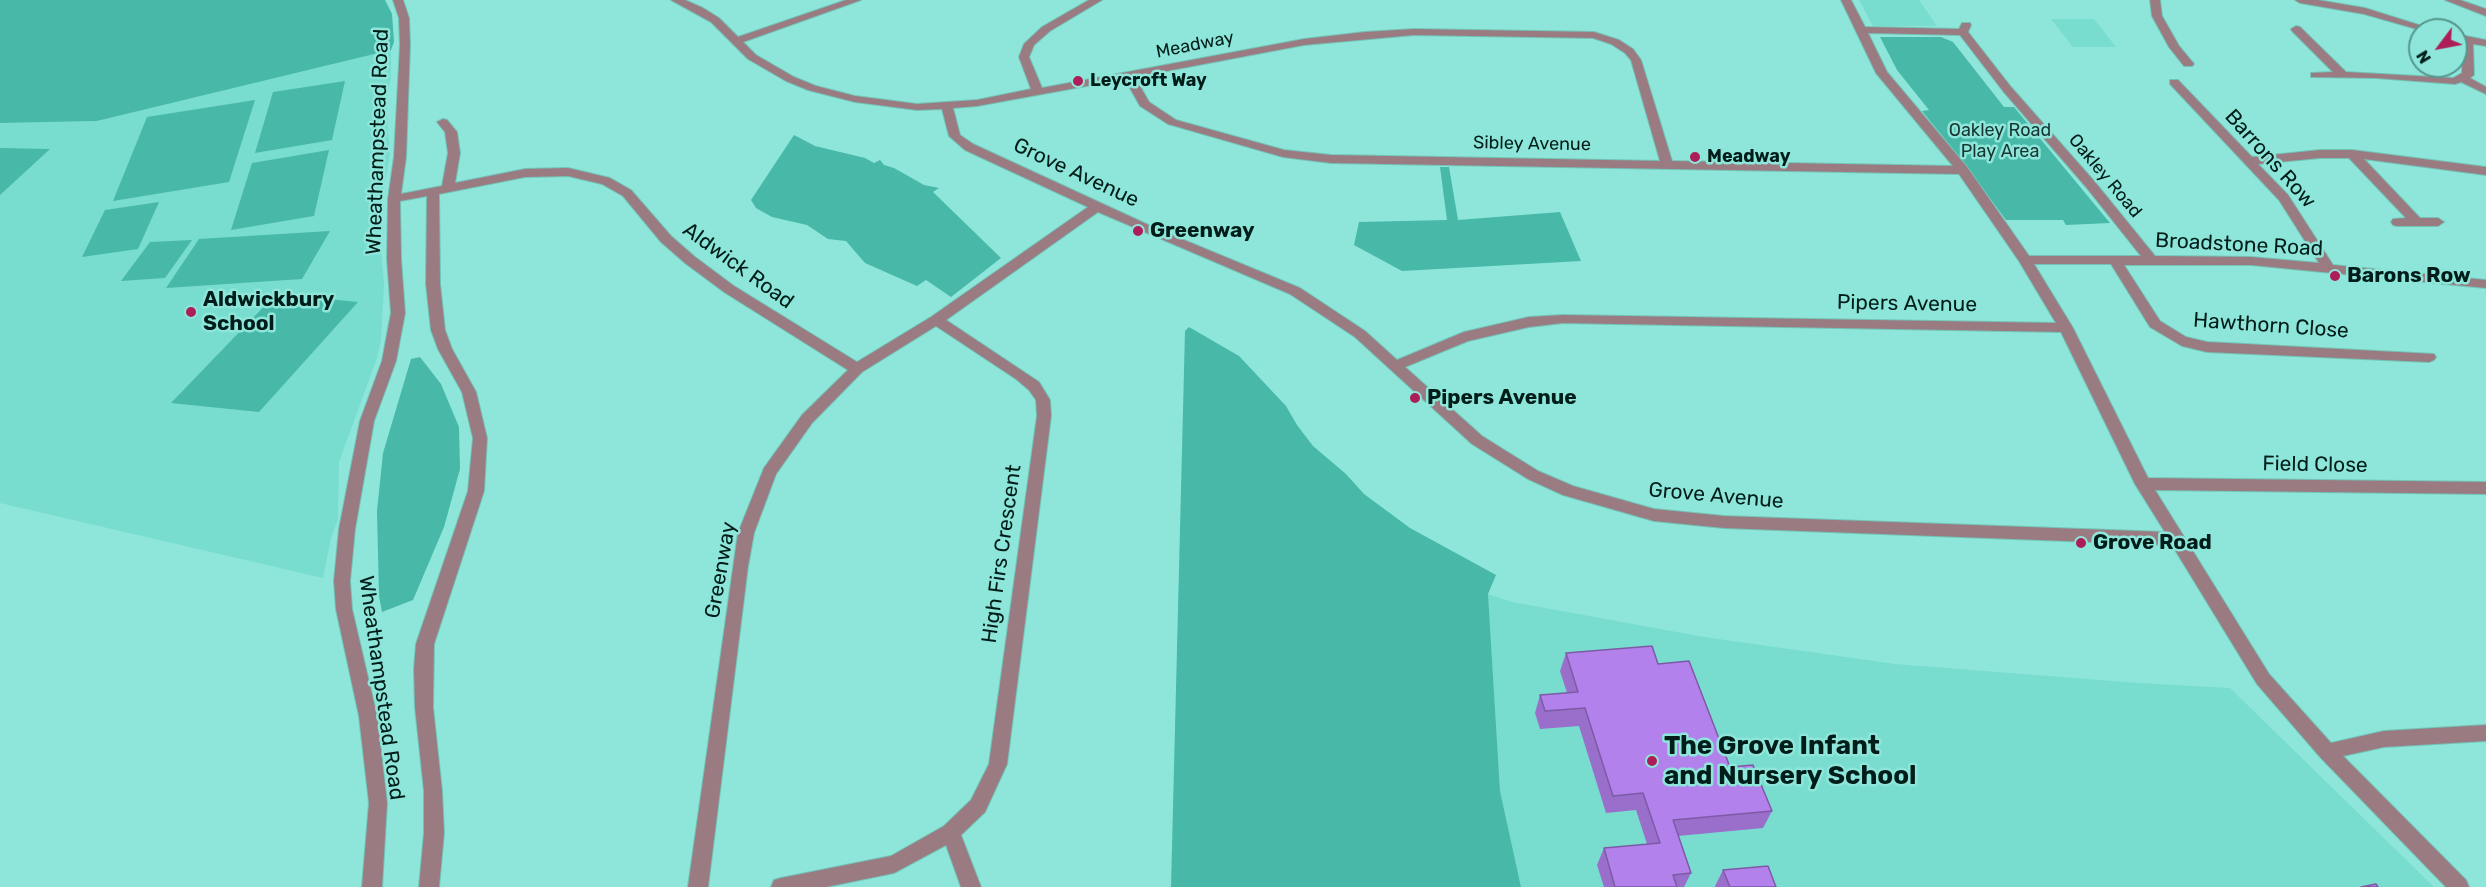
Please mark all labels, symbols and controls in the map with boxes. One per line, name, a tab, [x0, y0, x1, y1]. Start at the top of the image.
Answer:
north arrow	[2408, 18, 2468, 78]
street label: Meadway	[1154, 27, 1236, 63]
street label: Wheathampstead Road	[361, 28, 395, 256]
text: N	[2413, 47, 2435, 67]
place label: Leycroft Way	[1090, 70, 1207, 92]
marker: Leycroft Way	[1071, 74, 1085, 88]
street label: Barrons Row	[2219, 104, 2321, 214]
park label: Oakley Road Play Area	[1949, 120, 2051, 162]
street label: Oakley Road	[2064, 130, 2146, 222]
street label: Sibley Avenue	[1473, 132, 1591, 156]
street label: Grove Avenue	[1009, 133, 1143, 213]
place label: Meadway	[1707, 146, 1790, 168]
marker: Meadway	[1688, 150, 1702, 164]
street label: Aldwick Road	[678, 217, 798, 315]
place label: Greenway	[1150, 218, 1255, 244]
marker: Greenway	[1131, 224, 1145, 238]
street label: Broadstone Road	[2154, 228, 2324, 262]
place label: Barons Row	[2347, 263, 2471, 289]
marker: Barons Row	[2328, 269, 2342, 283]
place label: Aldwickbury School	[203, 287, 334, 337]
street label: Pipers Avenue	[1837, 290, 1977, 318]
marker: Aldwickbury School	[184, 305, 198, 319]
street label: Hawthorn Close	[2192, 308, 2350, 344]
place label: Pipers Avenue	[1427, 385, 1577, 411]
marker: Pipers Avenue	[1408, 391, 1422, 405]
street label: Field Close	[2262, 451, 2368, 479]
street label: High Firs Crescent	[977, 463, 1027, 645]
street label: Grove Avenue	[1647, 478, 1785, 514]
street label: Greenway	[700, 520, 742, 620]
place label: Grove Road	[2093, 530, 2212, 556]
marker: Grove Road	[2074, 536, 2088, 550]
street label: Wheathampstead Road	[353, 574, 409, 802]
place label: The Grove Infant and Nursery School	[1664, 730, 1917, 792]
marker: The Grove Infant and Nursery School	[1645, 754, 1659, 768]

